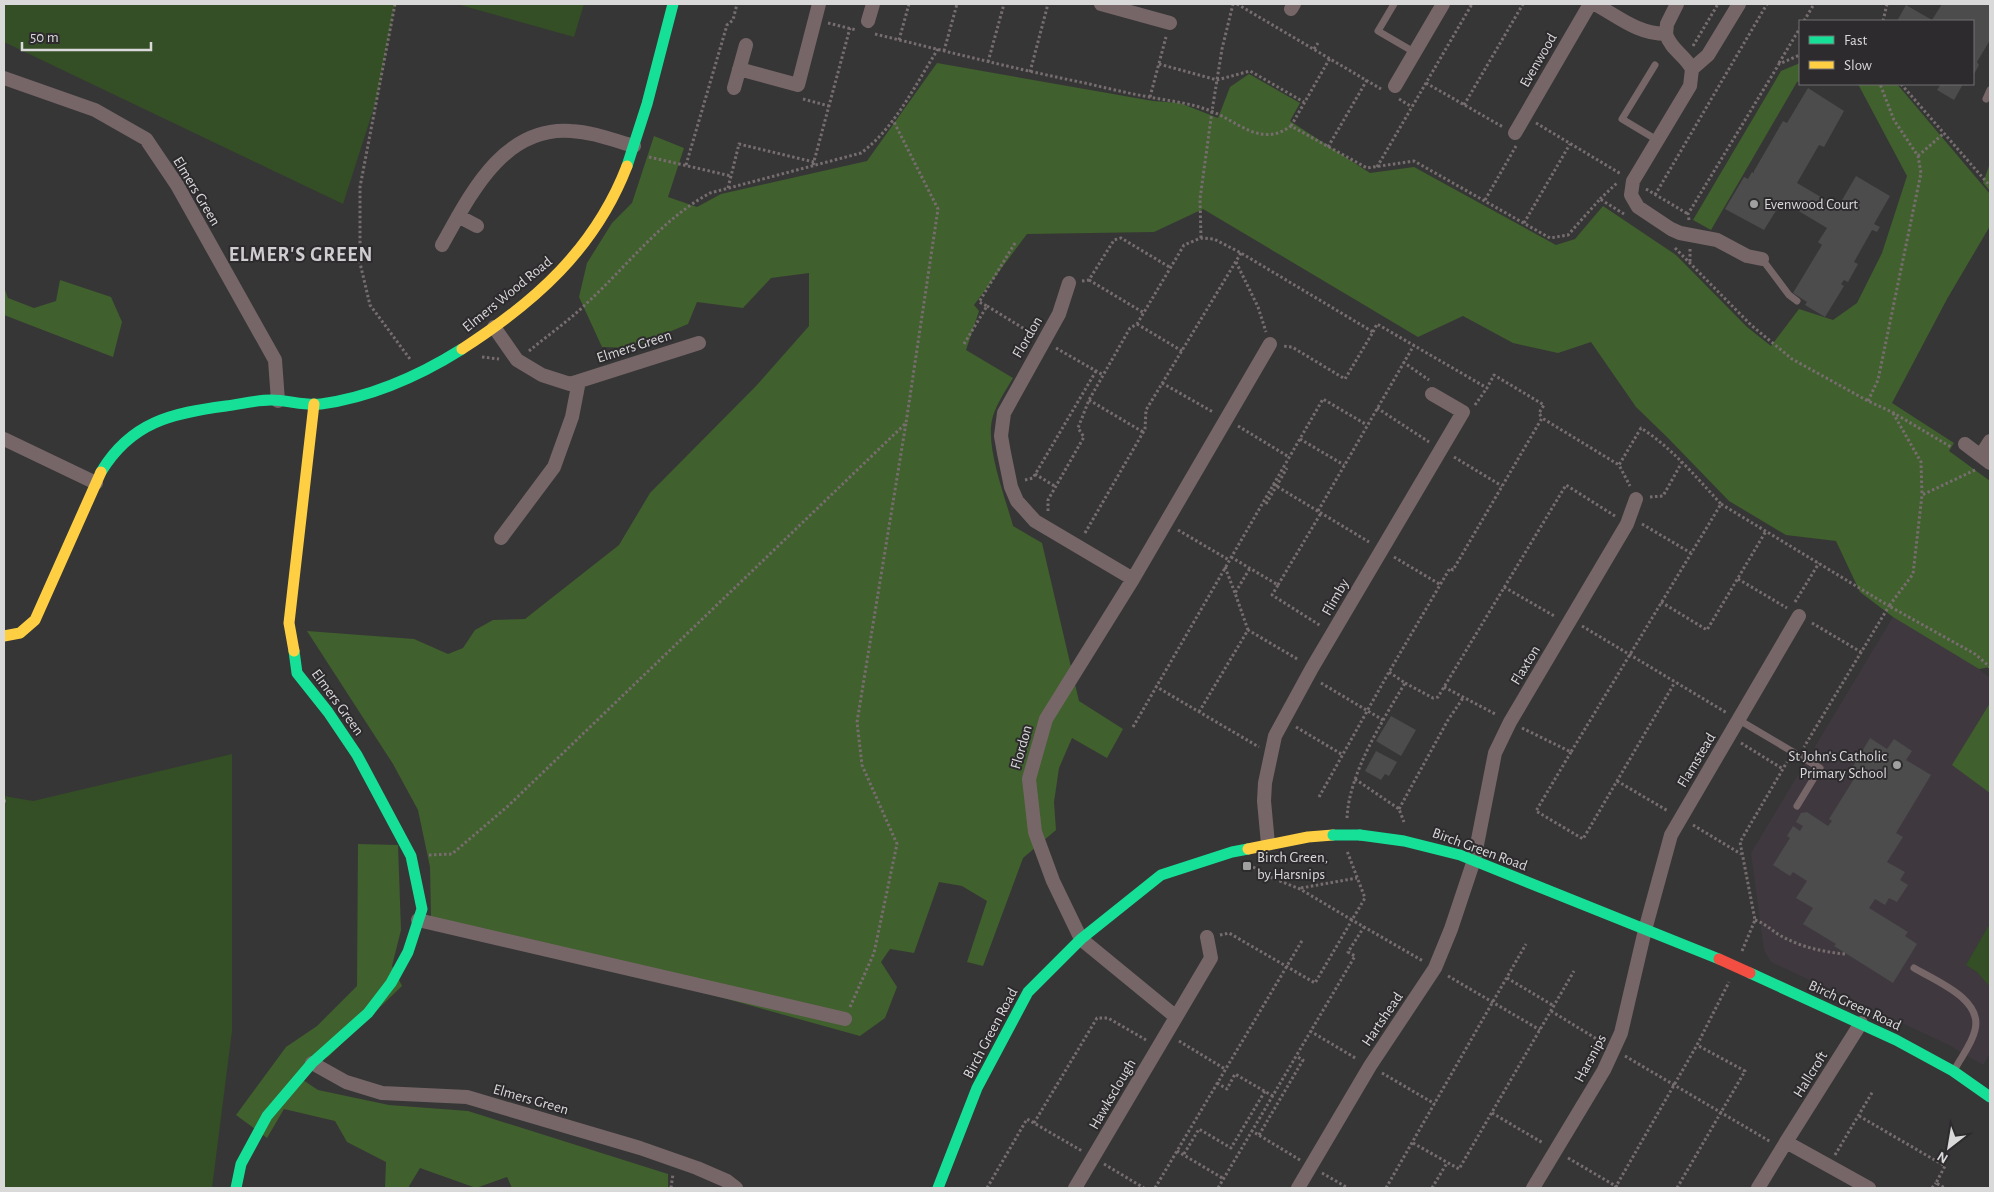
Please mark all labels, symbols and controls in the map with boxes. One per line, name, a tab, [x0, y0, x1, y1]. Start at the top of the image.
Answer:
scale bar	[22, 20, 151, 52]
legend	[1799, 20, 1974, 85]
text: 50 m	[30, 30, 59, 45]
street label: Evenwood	[1517, 30, 1560, 90]
text: Fast	[1844, 33, 1868, 48]
text: Slow	[1844, 58, 1872, 73]
street label: Elmers Green	[170, 154, 223, 228]
place label: Evenwood Court	[1764, 197, 1858, 212]
marker: Evenwood Court	[1748, 198, 1760, 210]
district label: ELMER'S GREEN	[229, 245, 373, 265]
street label: Elmers Wood Road	[460, 254, 555, 335]
street label: Flordon	[1010, 314, 1045, 360]
street label: Elmers Green	[595, 327, 673, 366]
street label: Flimby	[1319, 576, 1352, 618]
street label: Flaxton	[1508, 643, 1543, 688]
street label: Elmers Green	[309, 666, 367, 738]
street label: Flordon	[1008, 723, 1035, 771]
street label: Flamstead	[1674, 730, 1719, 790]
place label: St John's Catholic Primary School	[1788, 749, 1887, 781]
marker: St John's Catholic Primary School	[1891, 759, 1903, 771]
street label: Birch Green Road	[1430, 825, 1530, 874]
place label: Birch Green, by Harsnips	[1257, 850, 1328, 882]
marker: Birch Green, by Harsnips	[1241, 860, 1253, 872]
street label: Birch Green Road	[1806, 978, 1903, 1033]
street label: Birch Green Road	[960, 985, 1021, 1081]
street label: Hartshead	[1359, 989, 1406, 1049]
street label: Harsnips	[1572, 1032, 1609, 1085]
street label: Hallcroft	[1790, 1048, 1830, 1100]
street label: Hawksclough	[1086, 1056, 1139, 1132]
street label: Elmers Green	[491, 1082, 570, 1117]
north arrow	[1924, 1122, 1974, 1172]
text: N	[1935, 1149, 1951, 1166]

